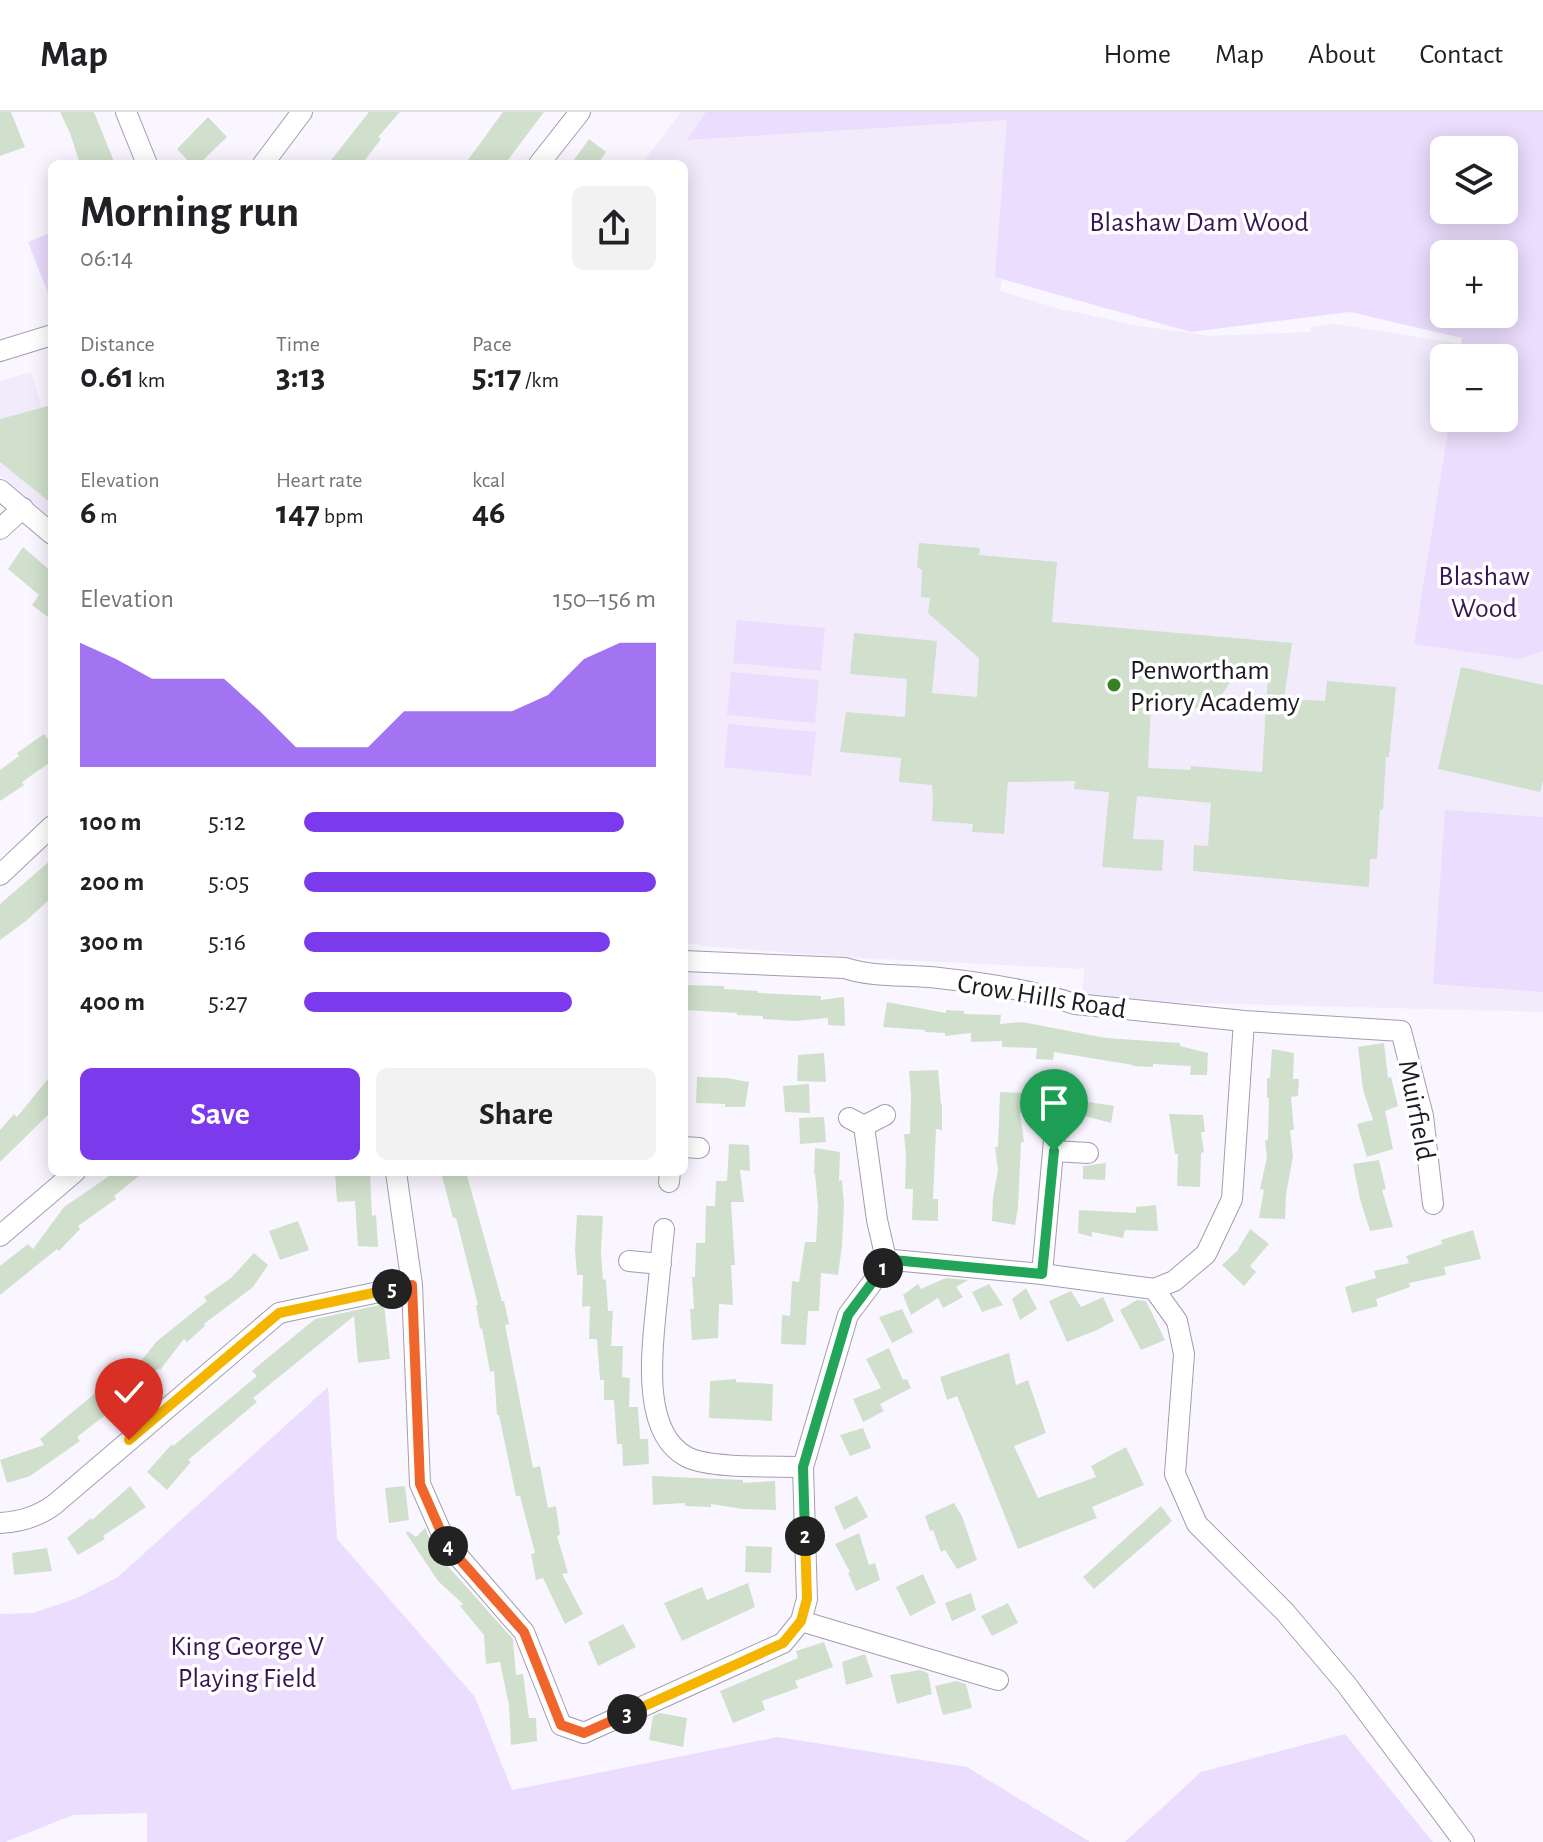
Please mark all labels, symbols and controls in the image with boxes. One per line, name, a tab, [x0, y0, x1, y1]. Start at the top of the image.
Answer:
text: Map	[40, 36, 108, 74]
text: Home	[1104, 41, 1171, 69]
text: Map	[1215, 41, 1264, 69]
text: About	[1308, 41, 1376, 69]
text: Contact	[1420, 41, 1503, 69]
map controls	[1430, 136, 1518, 432]
button: layers	[1430, 136, 1518, 224]
button: share	[572, 186, 656, 270]
text: Morning run	[80, 191, 299, 235]
park label: Blashaw Dam Wood	[1089, 209, 1309, 237]
button: +	[1430, 240, 1518, 328]
text: 06:14	[80, 245, 133, 271]
text: Distance	[80, 333, 155, 355]
text: Time	[276, 333, 320, 355]
text: Pace	[472, 333, 512, 355]
button: −	[1430, 344, 1518, 432]
text: 0.61	[80, 360, 134, 394]
text: 3:13	[276, 360, 325, 394]
text: 5:17	[472, 360, 521, 394]
text: km	[134, 369, 165, 391]
text: /km	[521, 369, 559, 391]
text: Elevation	[80, 469, 160, 491]
text: Heart rate	[276, 469, 362, 491]
text: kcal	[472, 469, 506, 491]
text: 6	[80, 496, 96, 530]
text: 147	[276, 496, 320, 530]
text: 46	[472, 496, 506, 530]
text: m	[96, 505, 118, 527]
text: bpm	[320, 505, 364, 527]
park label: Blashaw Wood	[1438, 563, 1530, 623]
text: Elevation	[80, 586, 174, 612]
text: 150–156 m	[553, 586, 656, 612]
place label: Penwortham Priory Academy	[1130, 657, 1300, 717]
marker: Penwortham Priory Academy	[1105, 676, 1123, 694]
text: 100 m	[80, 809, 141, 835]
text: 5:12	[208, 809, 246, 835]
text: 200 m	[80, 869, 144, 895]
text: 5:05	[208, 869, 249, 895]
text: 300 m	[80, 929, 143, 955]
text: 5:16	[208, 929, 246, 955]
street label: Crow Hills Road	[955, 970, 1128, 1024]
text: 400 m	[80, 989, 145, 1015]
text: 5:27	[208, 989, 248, 1015]
street label: Muirfield	[1393, 1058, 1439, 1163]
button: Save	[80, 1068, 360, 1160]
button: Share	[376, 1068, 656, 1160]
pin	[1020, 1069, 1088, 1151]
icon: arrive	[1032, 1081, 1076, 1125]
pin: 1	[863, 1248, 903, 1288]
text: 1	[879, 1257, 887, 1279]
pin: 5	[372, 1269, 412, 1309]
text: 5	[387, 1278, 397, 1300]
pin	[95, 1358, 163, 1440]
icon: check	[107, 1370, 151, 1414]
pin: 2	[785, 1516, 825, 1556]
text: 2	[800, 1525, 810, 1547]
pin: 4	[428, 1526, 468, 1566]
text: 4	[442, 1535, 454, 1557]
park label: King George V Playing Field	[170, 1633, 324, 1693]
pin: 3	[607, 1694, 647, 1734]
text: 3	[622, 1703, 632, 1725]

